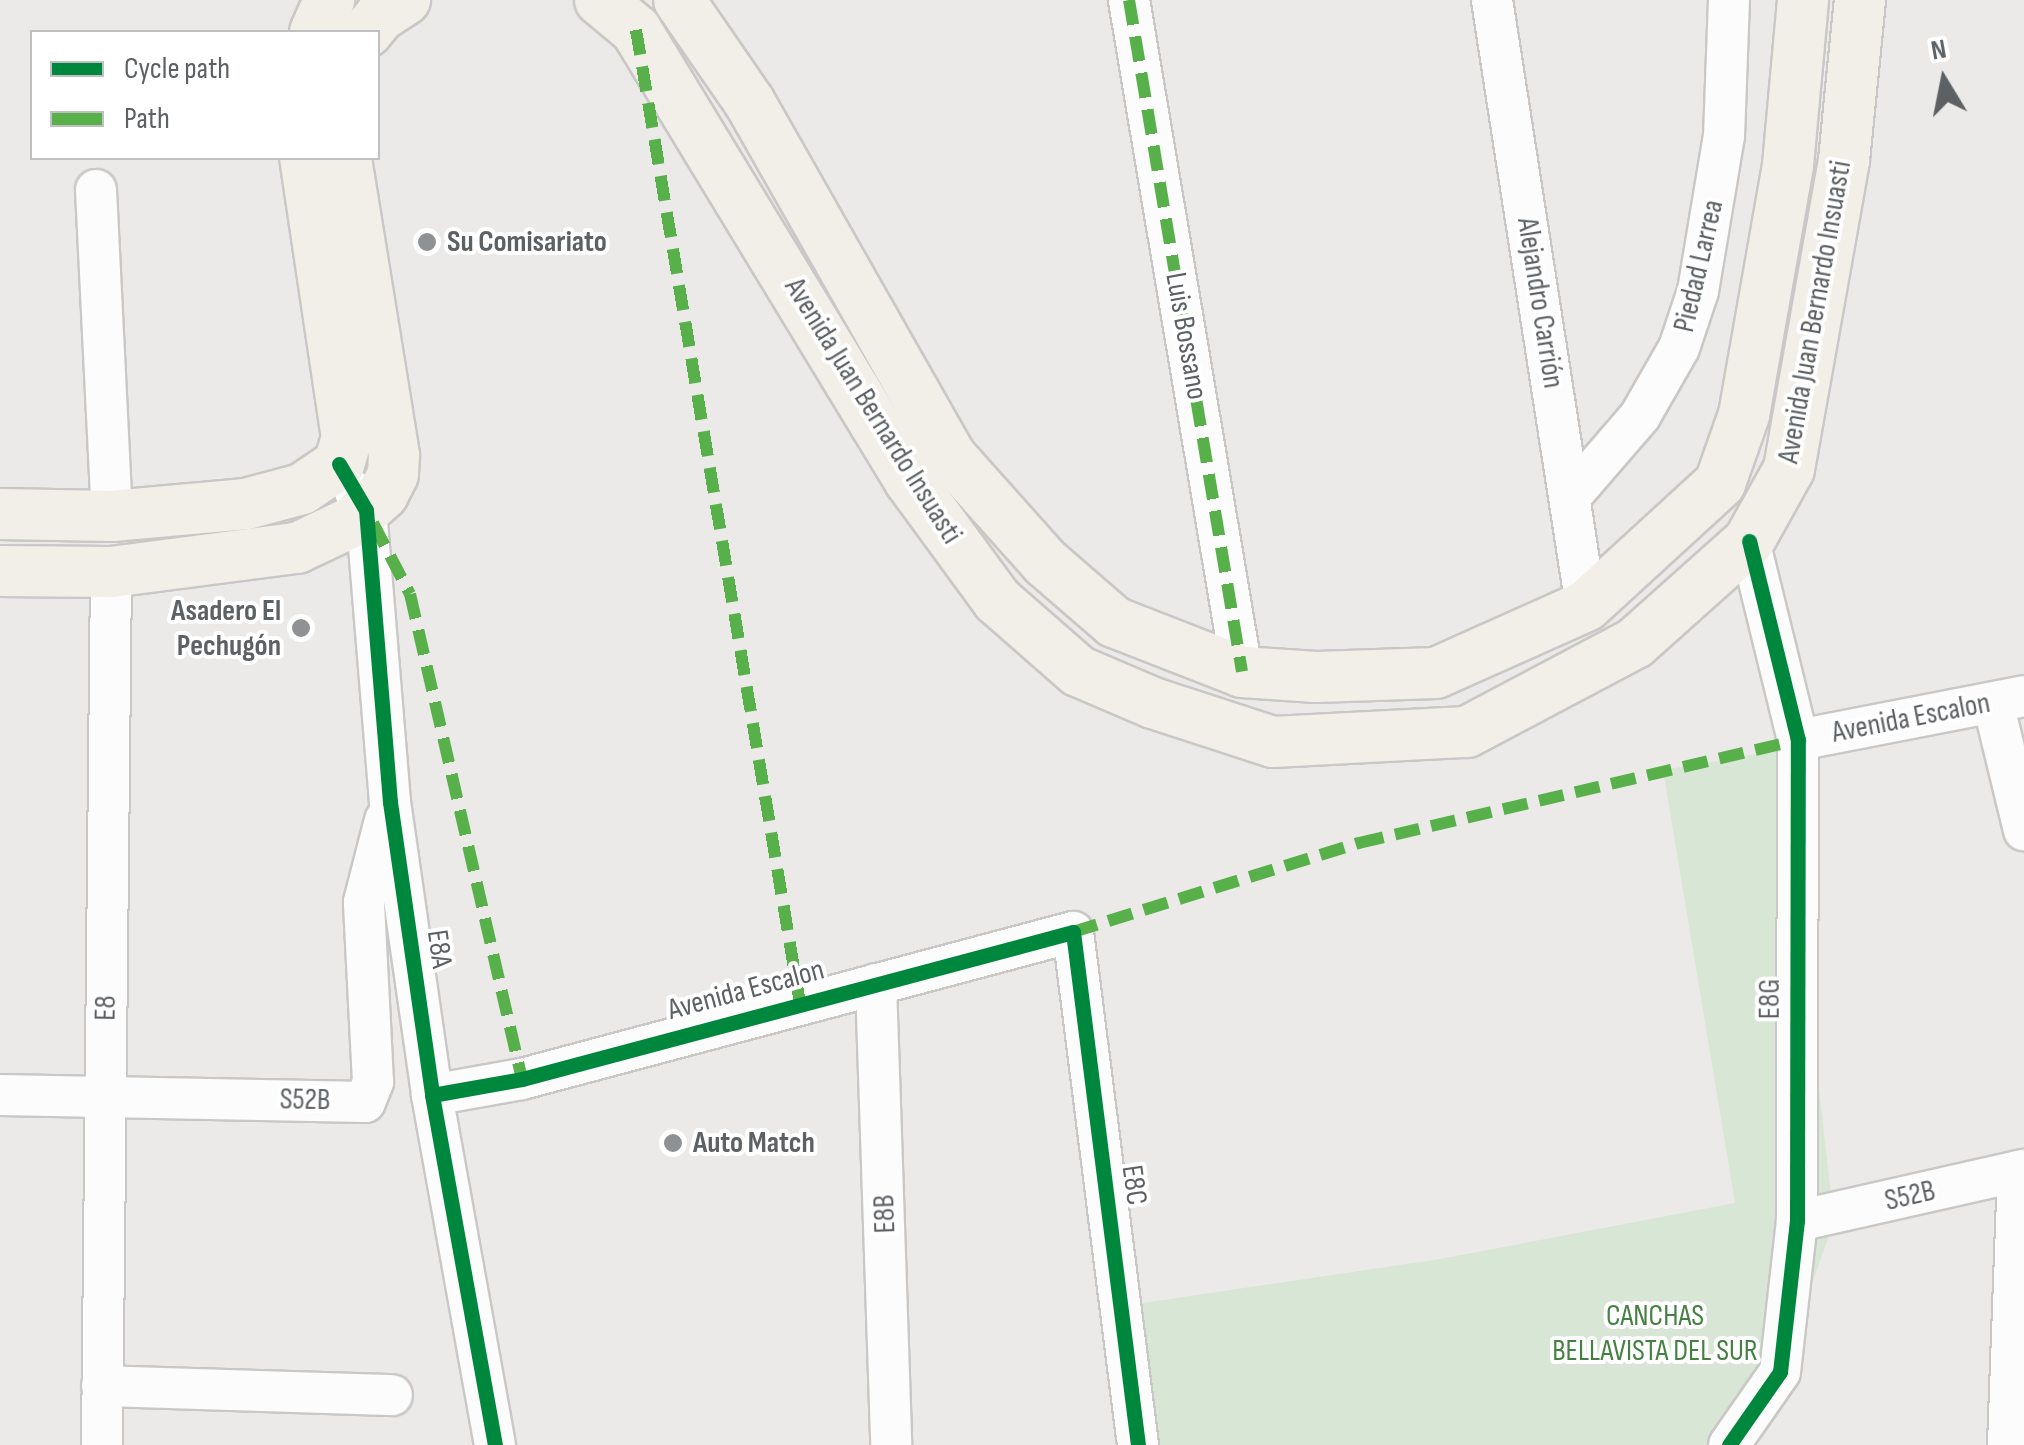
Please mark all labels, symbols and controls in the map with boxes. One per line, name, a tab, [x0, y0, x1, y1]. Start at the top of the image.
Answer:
legend	[30, 30, 380, 160]
north arrow	[1894, 30, 1994, 130]
text: N	[1928, 32, 1949, 68]
text: Cycle path	[124, 51, 230, 87]
text: Path	[124, 101, 170, 137]
street label: Avenida Juan Bernardo Insuasti	[1771, 158, 1859, 466]
street label: Piedad Larrea	[1666, 196, 1732, 336]
street label: Alejandro Carrión	[1509, 215, 1571, 391]
place label: Su Comisariato	[447, 224, 607, 260]
marker: Su Comisariato	[416, 231, 438, 253]
street label: Luis Bossano	[1157, 270, 1215, 402]
street label: Avenida Juan Bernardo Insuasti	[777, 271, 969, 551]
place label: Asadero El Pechugón	[171, 593, 281, 664]
marker: Asadero El Pechugón	[290, 617, 312, 639]
street label: Avenida Escalon	[1829, 685, 1993, 751]
street label: E8A	[419, 928, 459, 970]
street label: Avenida Escalon	[664, 952, 828, 1028]
street label: E8G	[1752, 979, 1788, 1019]
street label: E8	[88, 995, 124, 1021]
street label: S52B	[279, 1082, 331, 1118]
place label: Auto Match	[693, 1125, 815, 1161]
marker: Auto Match	[662, 1132, 684, 1154]
street label: E8C	[1113, 1163, 1155, 1207]
street label: S52B	[1881, 1173, 1939, 1219]
street label: E8B	[866, 1194, 904, 1234]
park label: CANCHAS BELLAVISTA DEL SUR	[1552, 1298, 1758, 1368]

